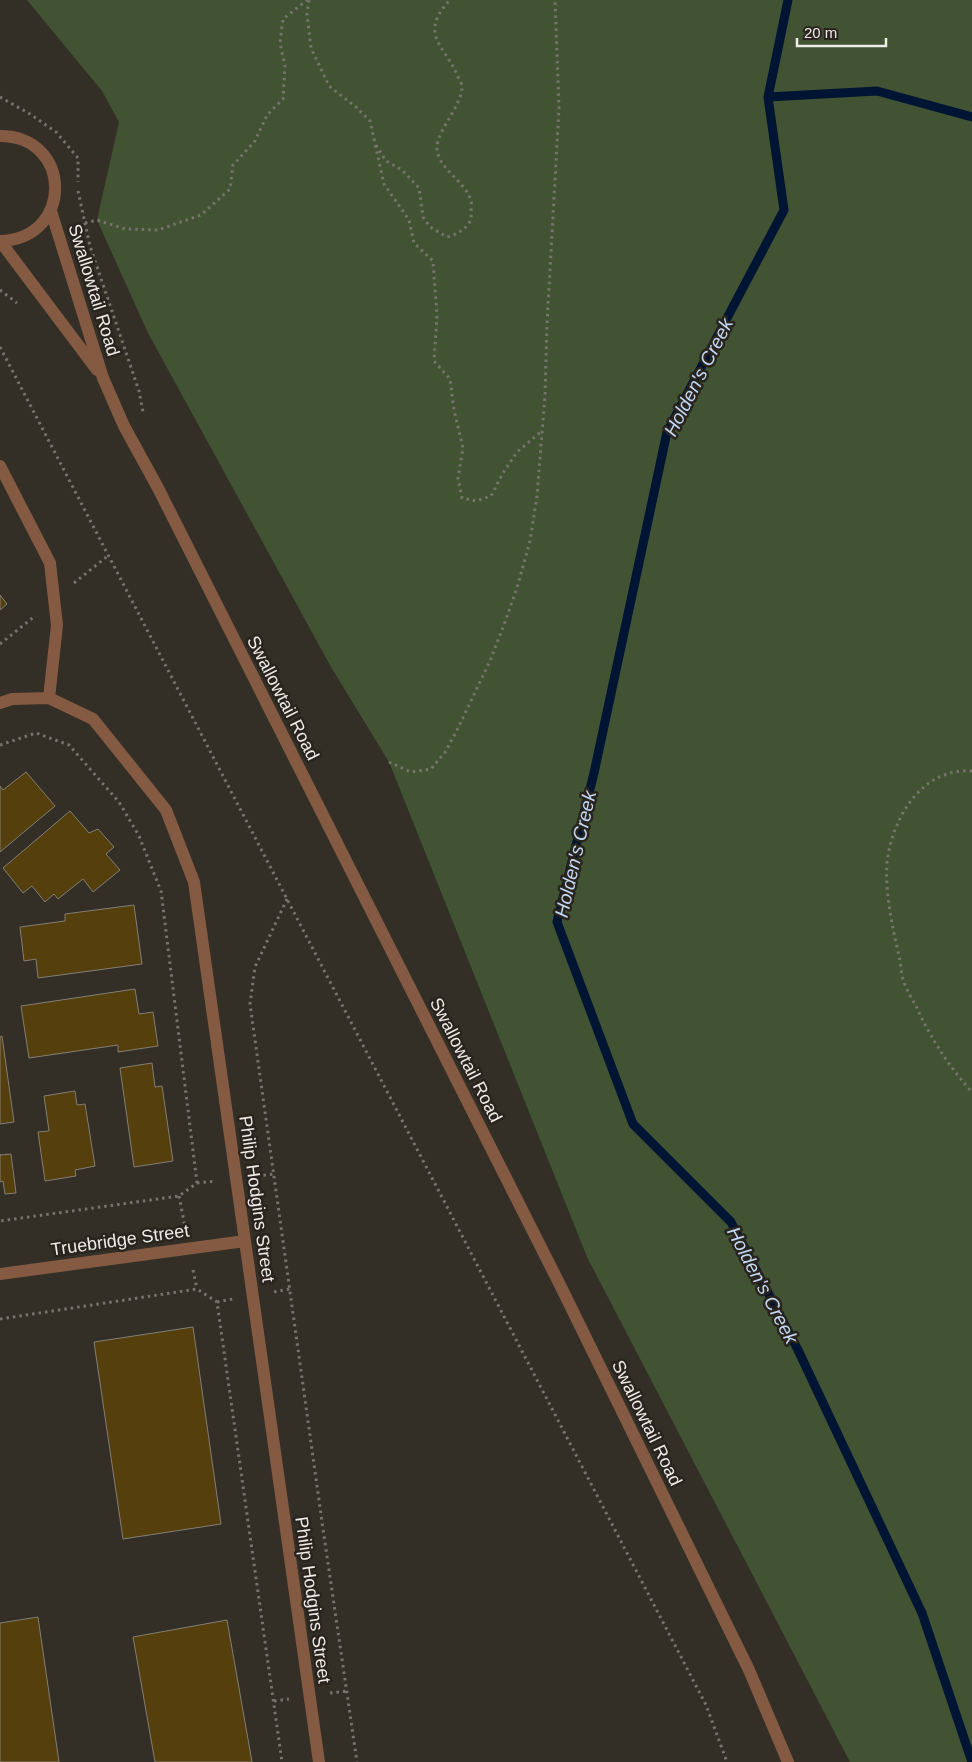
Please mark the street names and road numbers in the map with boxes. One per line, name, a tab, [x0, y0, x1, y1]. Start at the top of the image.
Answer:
street label: Swallowtail Road	[64, 222, 124, 358]
street label: Swallowtail Road	[243, 632, 323, 764]
street label: Swallowtail Road	[426, 994, 506, 1126]
street label: Philip Hodgins Street	[235, 1114, 279, 1284]
street label: Truebridge Street	[50, 1220, 190, 1260]
street label: Swallowtail Road	[608, 1357, 686, 1489]
street label: Philip Hodgins Street	[291, 1515, 335, 1685]

